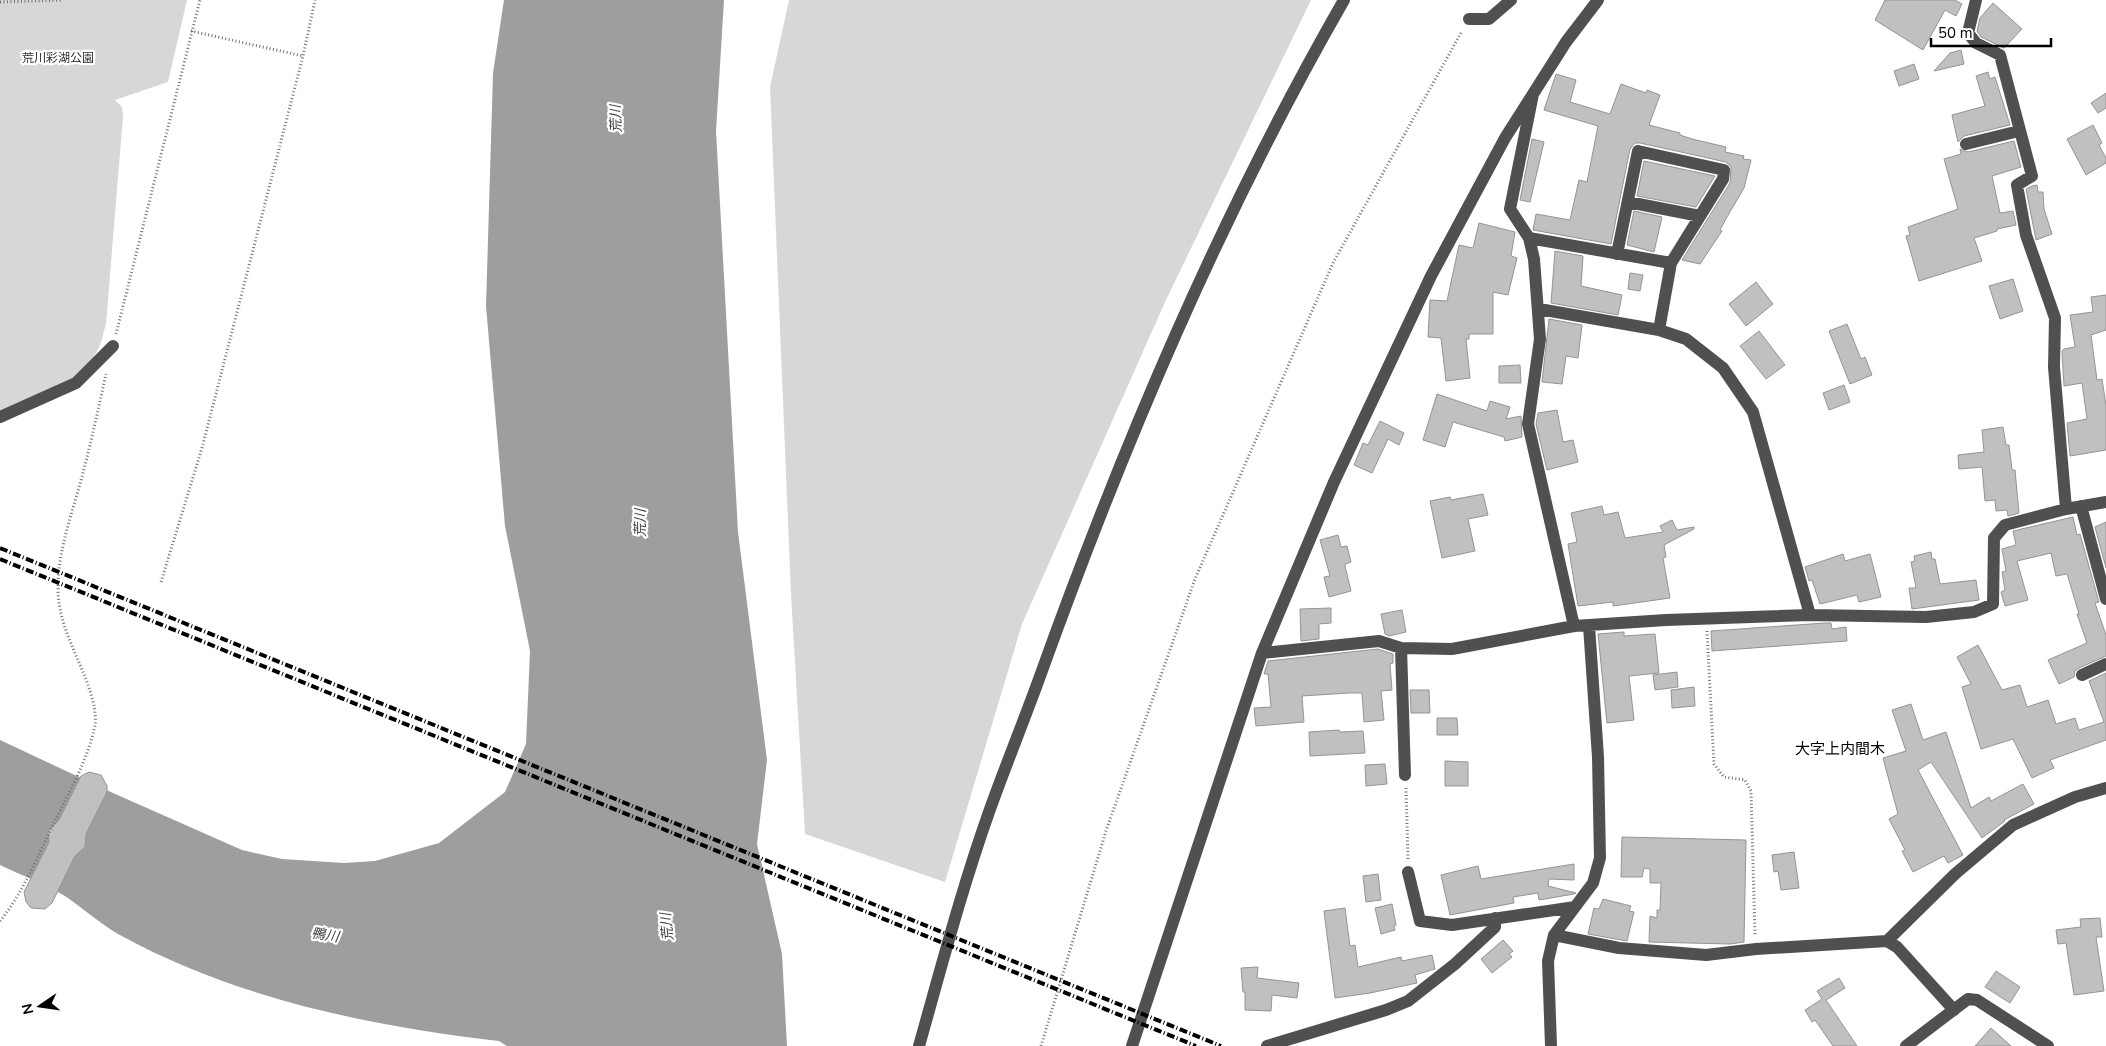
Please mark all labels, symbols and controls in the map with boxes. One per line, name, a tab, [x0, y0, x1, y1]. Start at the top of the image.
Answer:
scale bar	[1931, 15, 2051, 47]
text: 50 m	[1938, 23, 1973, 43]
park label: 荒川彩湖公園	[22, 50, 94, 66]
water label: 荒川	[606, 103, 626, 133]
water label: 荒川	[631, 507, 650, 537]
district label: 大字上内間木	[1795, 739, 1885, 759]
water label: 荒川	[656, 910, 678, 942]
water label: 鴨川	[310, 923, 342, 947]
north arrow	[15, 981, 65, 1031]
text: N	[17, 1002, 38, 1016]

